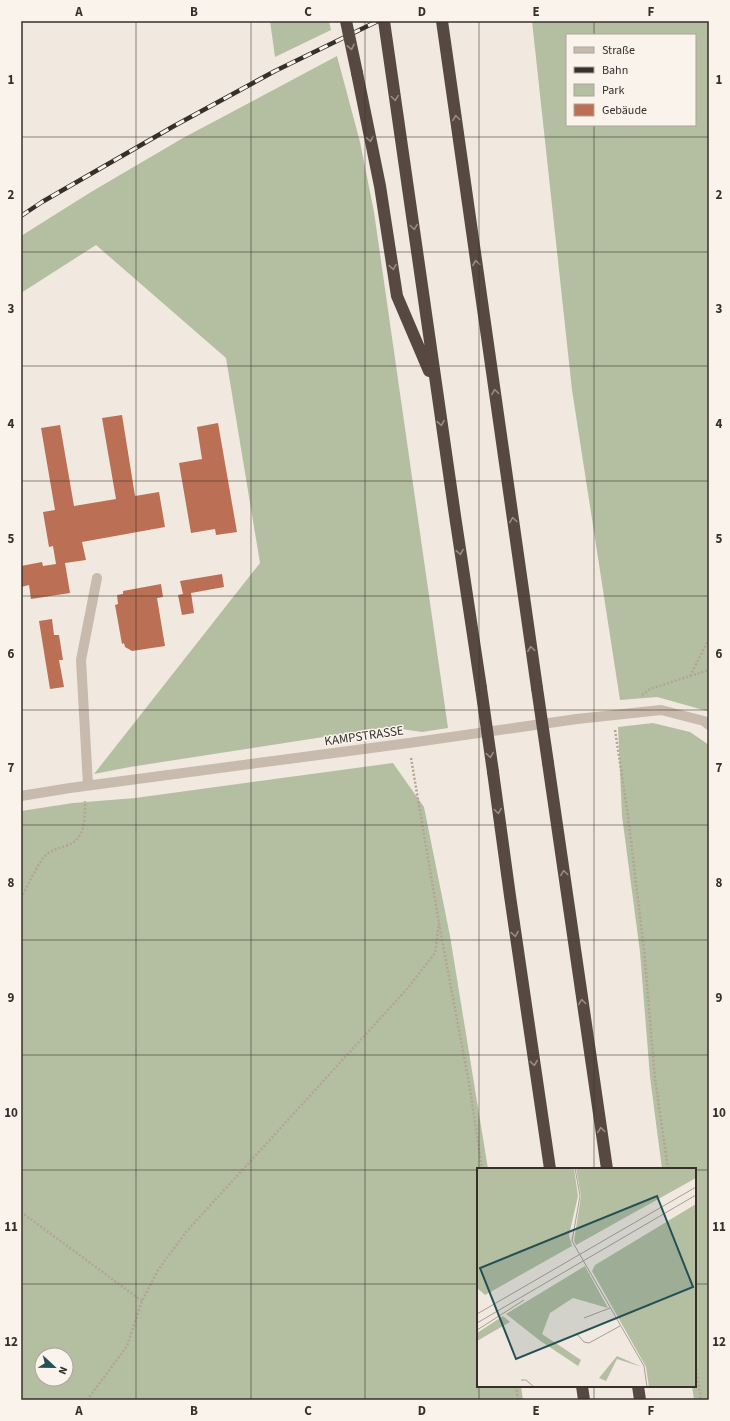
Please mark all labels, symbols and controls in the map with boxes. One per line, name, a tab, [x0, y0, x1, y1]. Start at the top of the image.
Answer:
text: A	[74, 3, 83, 21]
text: B	[190, 3, 198, 21]
text: C	[304, 3, 312, 21]
text: D	[418, 3, 426, 21]
text: E	[532, 3, 540, 21]
text: F	[648, 3, 655, 21]
legend	[566, 34, 696, 126]
text: Straße	[602, 42, 635, 59]
one-way arrow	[347, 44, 355, 50]
text: Bahn	[602, 62, 628, 79]
text: 1	[8, 71, 15, 89]
text: 1	[716, 71, 723, 89]
text: Park	[602, 82, 624, 99]
one-way arrow	[390, 95, 399, 101]
text: Gebäude	[602, 102, 647, 119]
one-way arrow	[452, 115, 461, 121]
one-way arrow	[366, 136, 374, 142]
text: 2	[8, 186, 15, 204]
text: 2	[716, 186, 723, 204]
one-way arrow	[409, 224, 418, 230]
one-way arrow	[472, 260, 481, 266]
one-way arrow	[388, 264, 396, 270]
text: 3	[8, 300, 15, 318]
text: 3	[716, 300, 723, 318]
one-way arrow	[491, 388, 500, 395]
text: 4	[8, 415, 15, 433]
text: 4	[716, 415, 723, 433]
one-way arrow	[436, 420, 445, 426]
one-way arrow	[509, 517, 518, 523]
text: 5	[8, 530, 15, 548]
text: 5	[716, 530, 723, 548]
one-way arrow	[455, 549, 464, 555]
text: 6	[8, 645, 15, 663]
text: 6	[716, 645, 723, 663]
one-way arrow	[527, 646, 536, 652]
street label: KAMPSTRASSE	[323, 722, 405, 750]
one-way arrow	[485, 751, 494, 758]
text: 7	[8, 759, 15, 777]
text: 7	[716, 759, 723, 777]
one-way arrow	[493, 808, 502, 814]
one-way arrow	[560, 870, 569, 876]
text: 8	[8, 874, 15, 892]
text: 8	[716, 874, 723, 892]
one-way arrow	[510, 931, 519, 937]
text: 9	[8, 989, 15, 1007]
text: 9	[716, 989, 723, 1007]
one-way arrow	[579, 999, 587, 1005]
one-way arrow	[529, 1060, 538, 1066]
text: 10	[4, 1104, 18, 1122]
text: 10	[712, 1104, 726, 1122]
one-way arrow	[597, 1127, 606, 1133]
inset map	[477, 1168, 696, 1387]
text: 11	[4, 1218, 18, 1236]
text: 11	[712, 1218, 726, 1236]
text: 12	[4, 1333, 18, 1351]
text: 12	[712, 1333, 726, 1351]
north arrow	[34, 1347, 74, 1387]
text: N	[54, 1364, 71, 1377]
text: A	[74, 1402, 83, 1420]
text: B	[190, 1402, 198, 1420]
text: C	[304, 1402, 312, 1420]
text: D	[418, 1402, 426, 1420]
text: E	[532, 1402, 540, 1420]
text: F	[648, 1402, 655, 1420]

